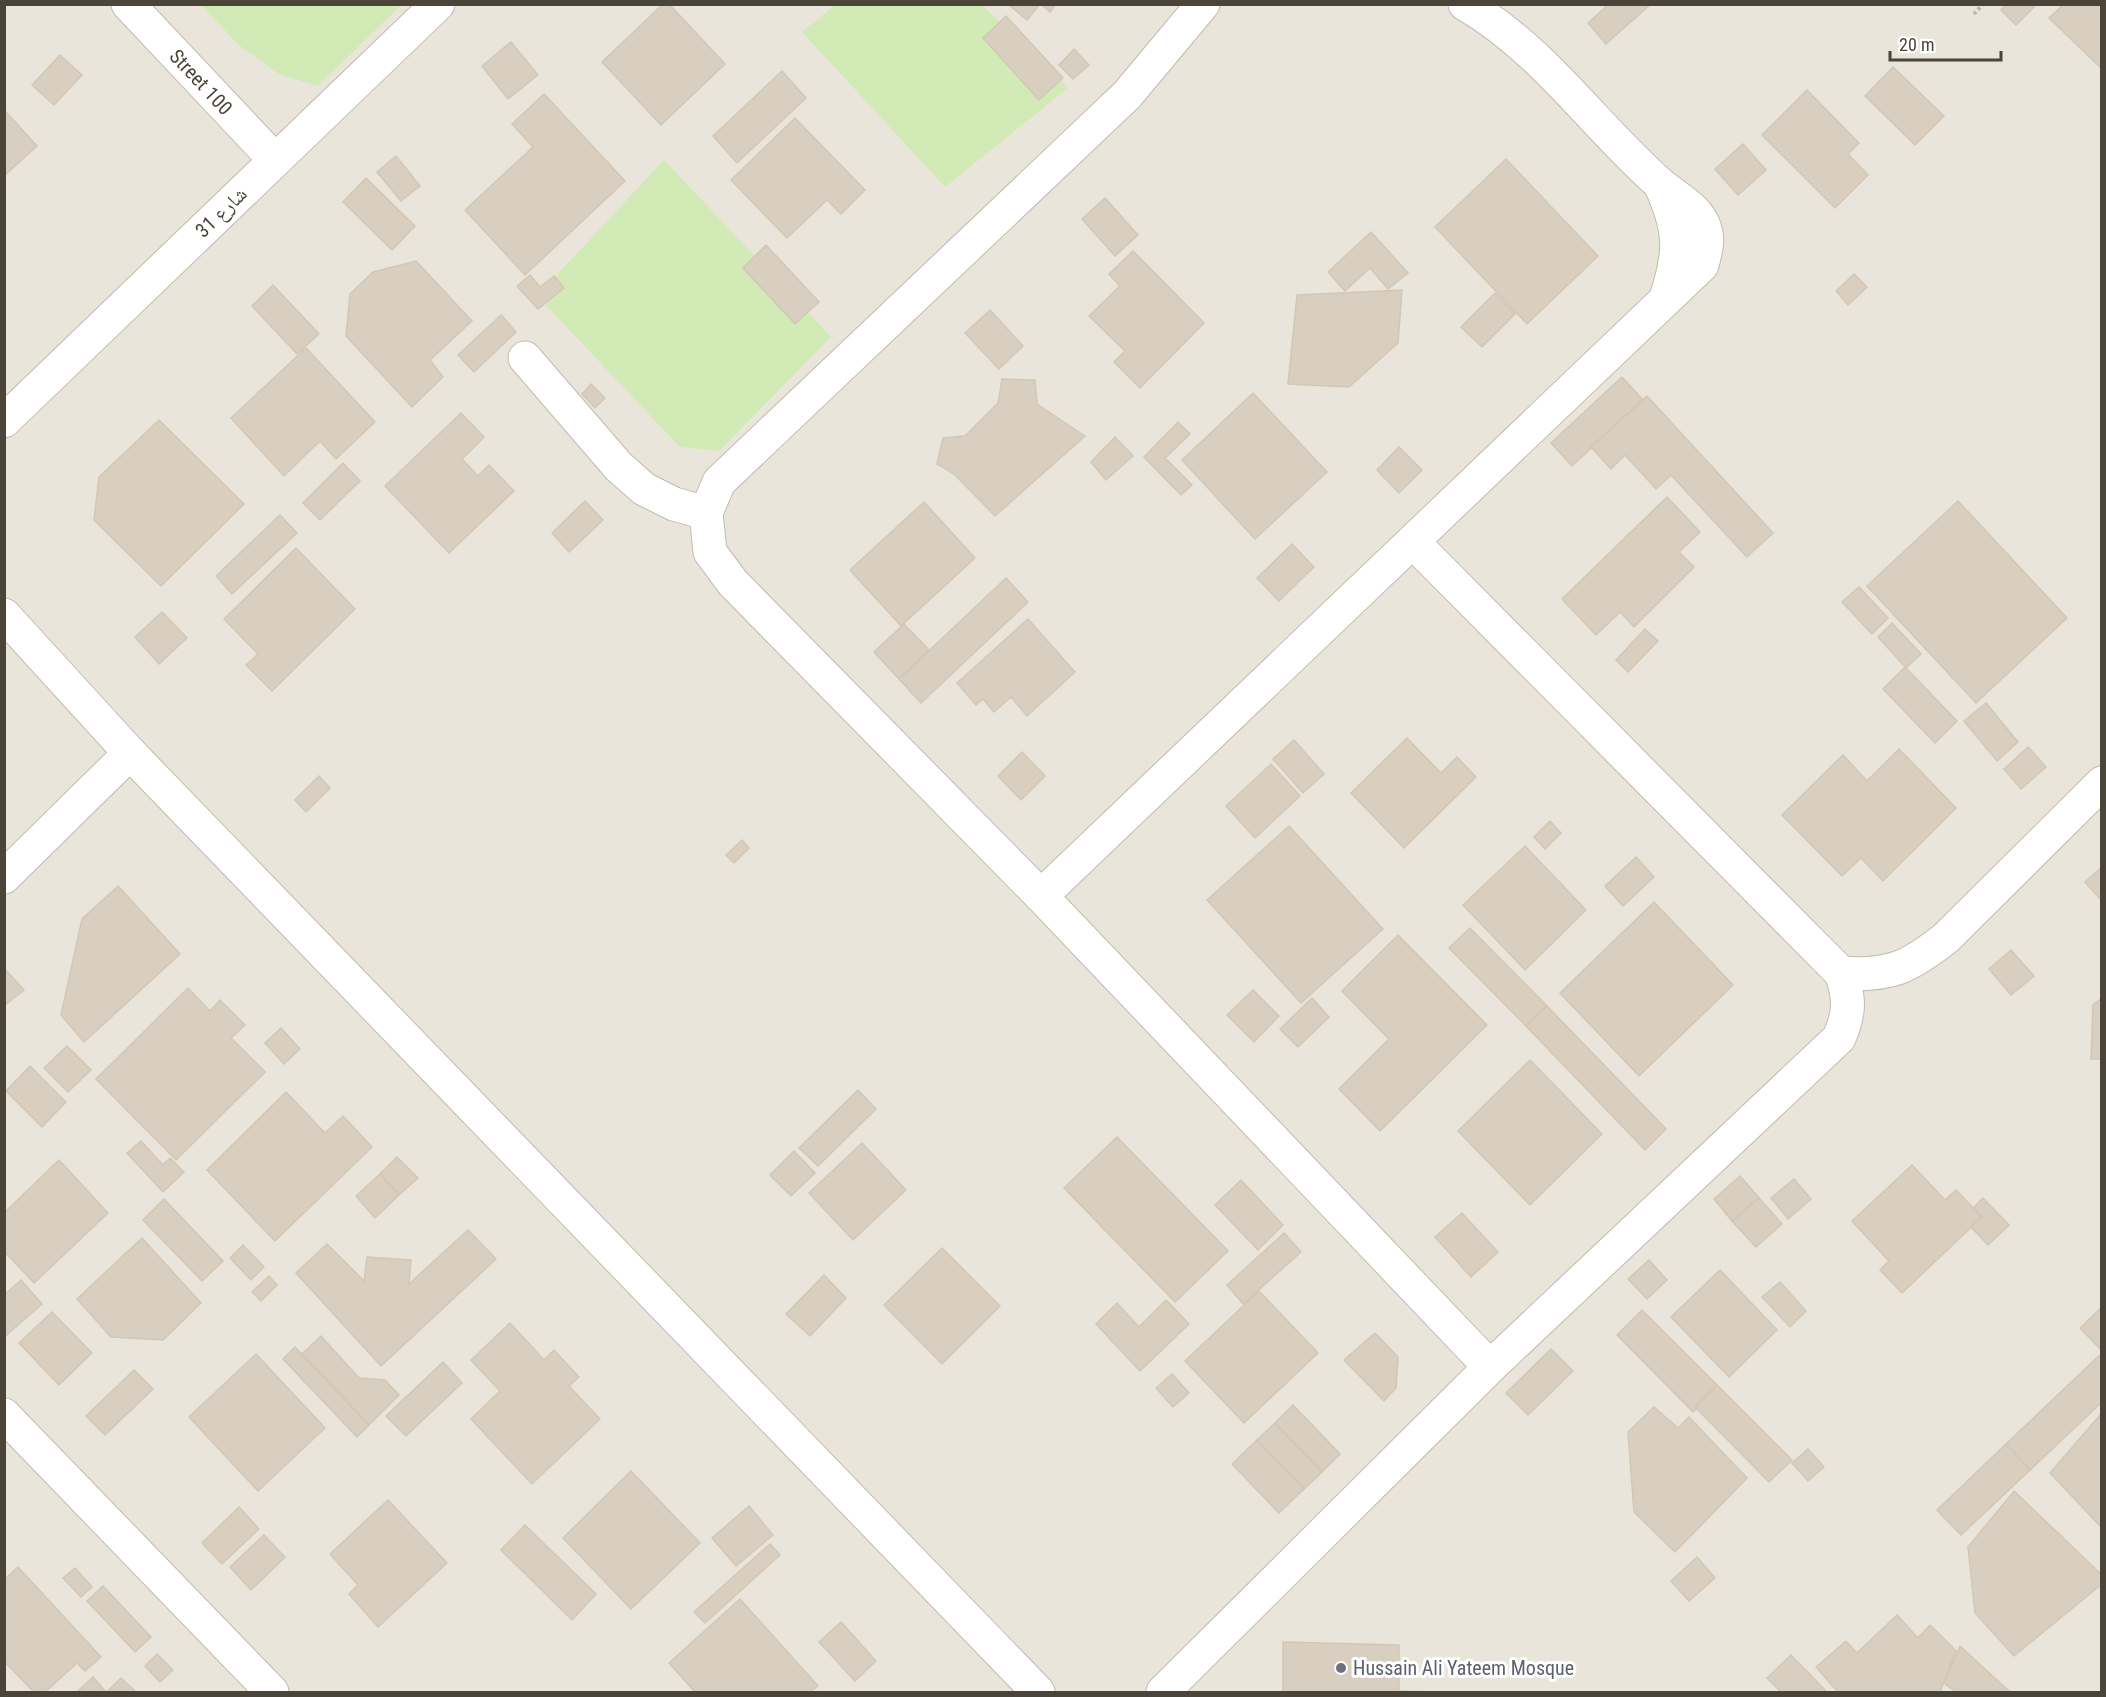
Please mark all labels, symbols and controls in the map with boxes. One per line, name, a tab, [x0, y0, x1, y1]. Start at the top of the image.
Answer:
scale bar	[1890, 24, 2001, 62]
text: 20 m	[1899, 34, 1934, 55]
street label: Street 100	[165, 44, 237, 120]
street label: شارع 31	[190, 182, 252, 243]
place label: Hussain Ali Yateem Mosque	[1353, 1656, 1574, 1680]
marker: Hussain Ali Yateem Mosque	[1334, 1661, 1348, 1675]

